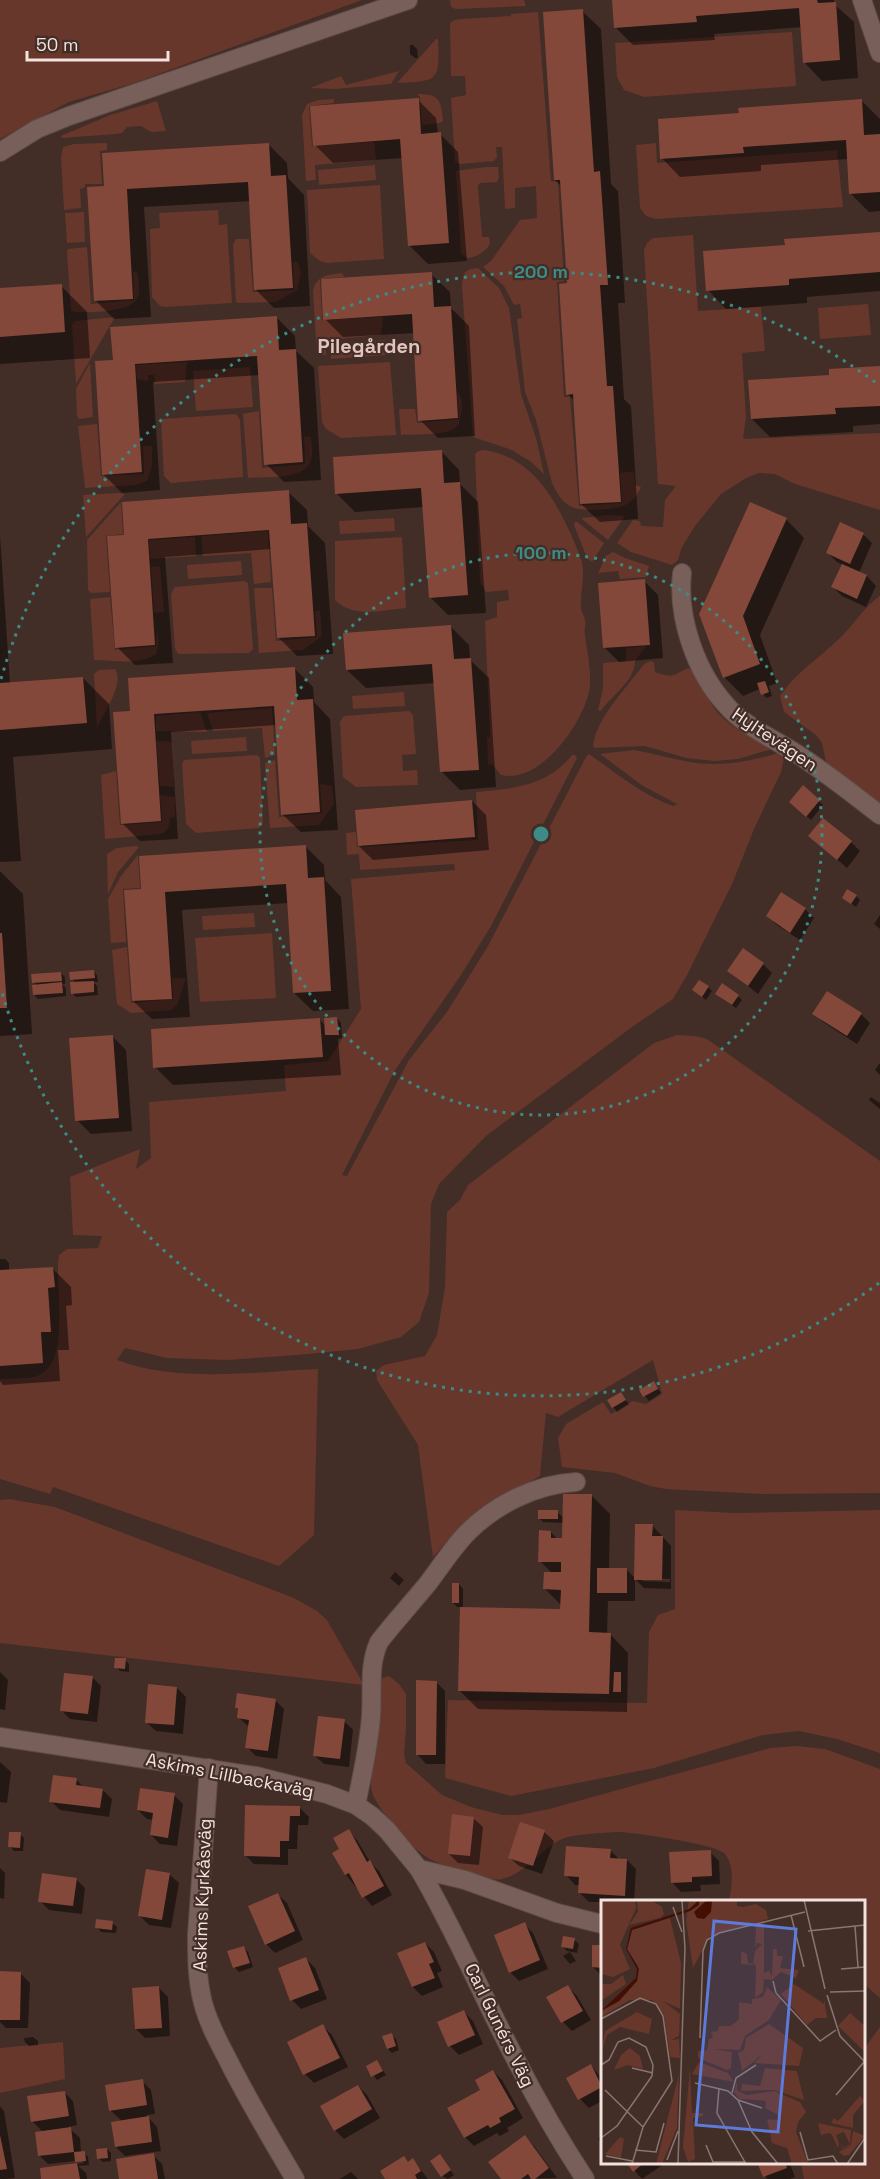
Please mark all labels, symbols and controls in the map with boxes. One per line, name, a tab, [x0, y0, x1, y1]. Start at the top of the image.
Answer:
scale bar	[27, 24, 168, 62]
text: 50 m	[36, 33, 78, 56]
text: 200 m	[514, 260, 568, 283]
district label: Pilegården	[318, 333, 420, 359]
text: 100 m	[515, 541, 567, 564]
street label: Hyltevägen	[728, 702, 822, 776]
centre of rings	[531, 824, 551, 844]
street label: Askims Lillbackaväg	[144, 1747, 316, 1803]
street label: Askims Kyrkåsväg	[188, 1818, 216, 1972]
inset map	[601, 1900, 865, 2164]
street label: Carl Gunérs Väg	[460, 1959, 540, 2091]

